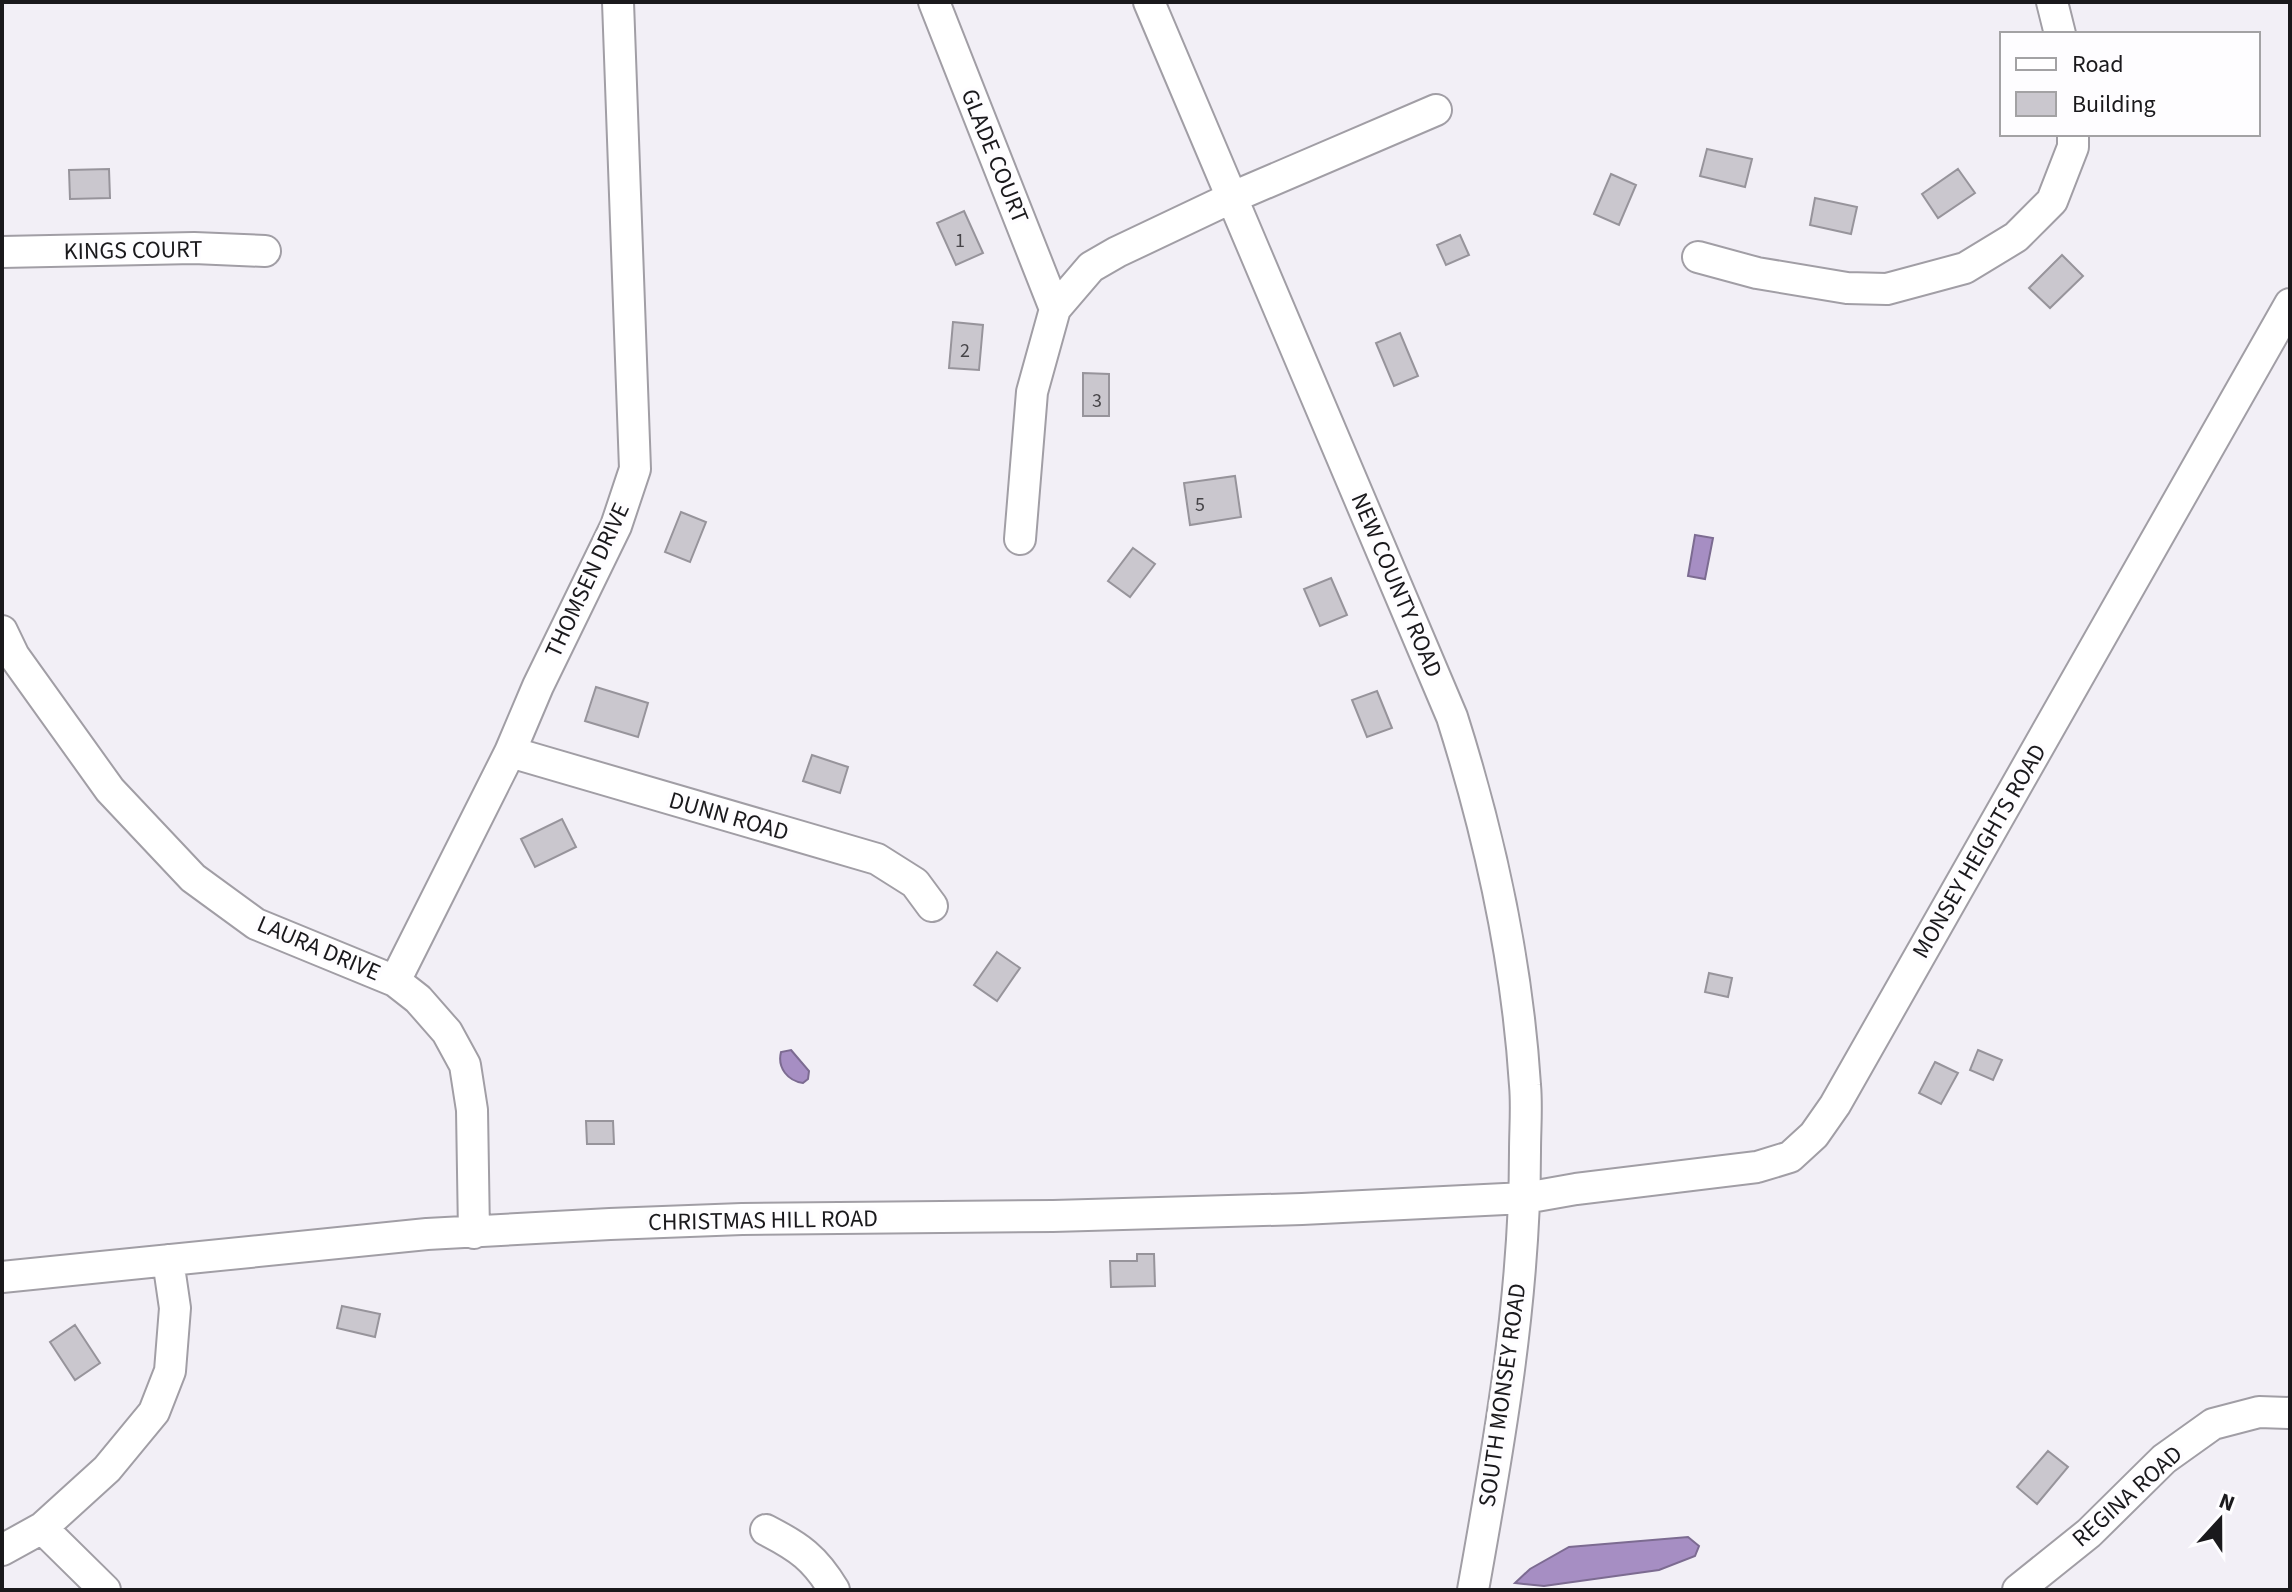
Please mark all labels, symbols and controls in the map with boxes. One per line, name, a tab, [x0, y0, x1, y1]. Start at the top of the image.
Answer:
legend	[2000, 32, 2260, 136]
text: Road	[2072, 47, 2124, 82]
street label: GLADE COURT	[952, 84, 1037, 229]
text: Building	[2072, 87, 2156, 122]
house number: 1	[955, 227, 965, 255]
street label: KINGS COURT	[63, 232, 203, 269]
house number: 2	[960, 337, 970, 365]
house number: 3	[1092, 387, 1102, 415]
street label: NEW COUNTY ROAD	[1342, 487, 1451, 683]
house number: 5	[1195, 491, 1205, 519]
street label: THOMSEN DRIVE	[536, 497, 639, 663]
street label: MONSEY HEIGHTS ROAD	[1904, 738, 2055, 965]
street label: DUNN ROAD	[665, 783, 793, 850]
street label: LAURA DRIVE	[252, 907, 386, 990]
street label: CHRISTMAS HILL ROAD	[648, 1201, 878, 1240]
street label: SOUTH MONSEY ROAD	[1469, 1281, 1536, 1509]
street label: REGINA ROAD	[2064, 1437, 2190, 1556]
north arrow	[2180, 1480, 2260, 1560]
text: N	[2214, 1485, 2239, 1520]

